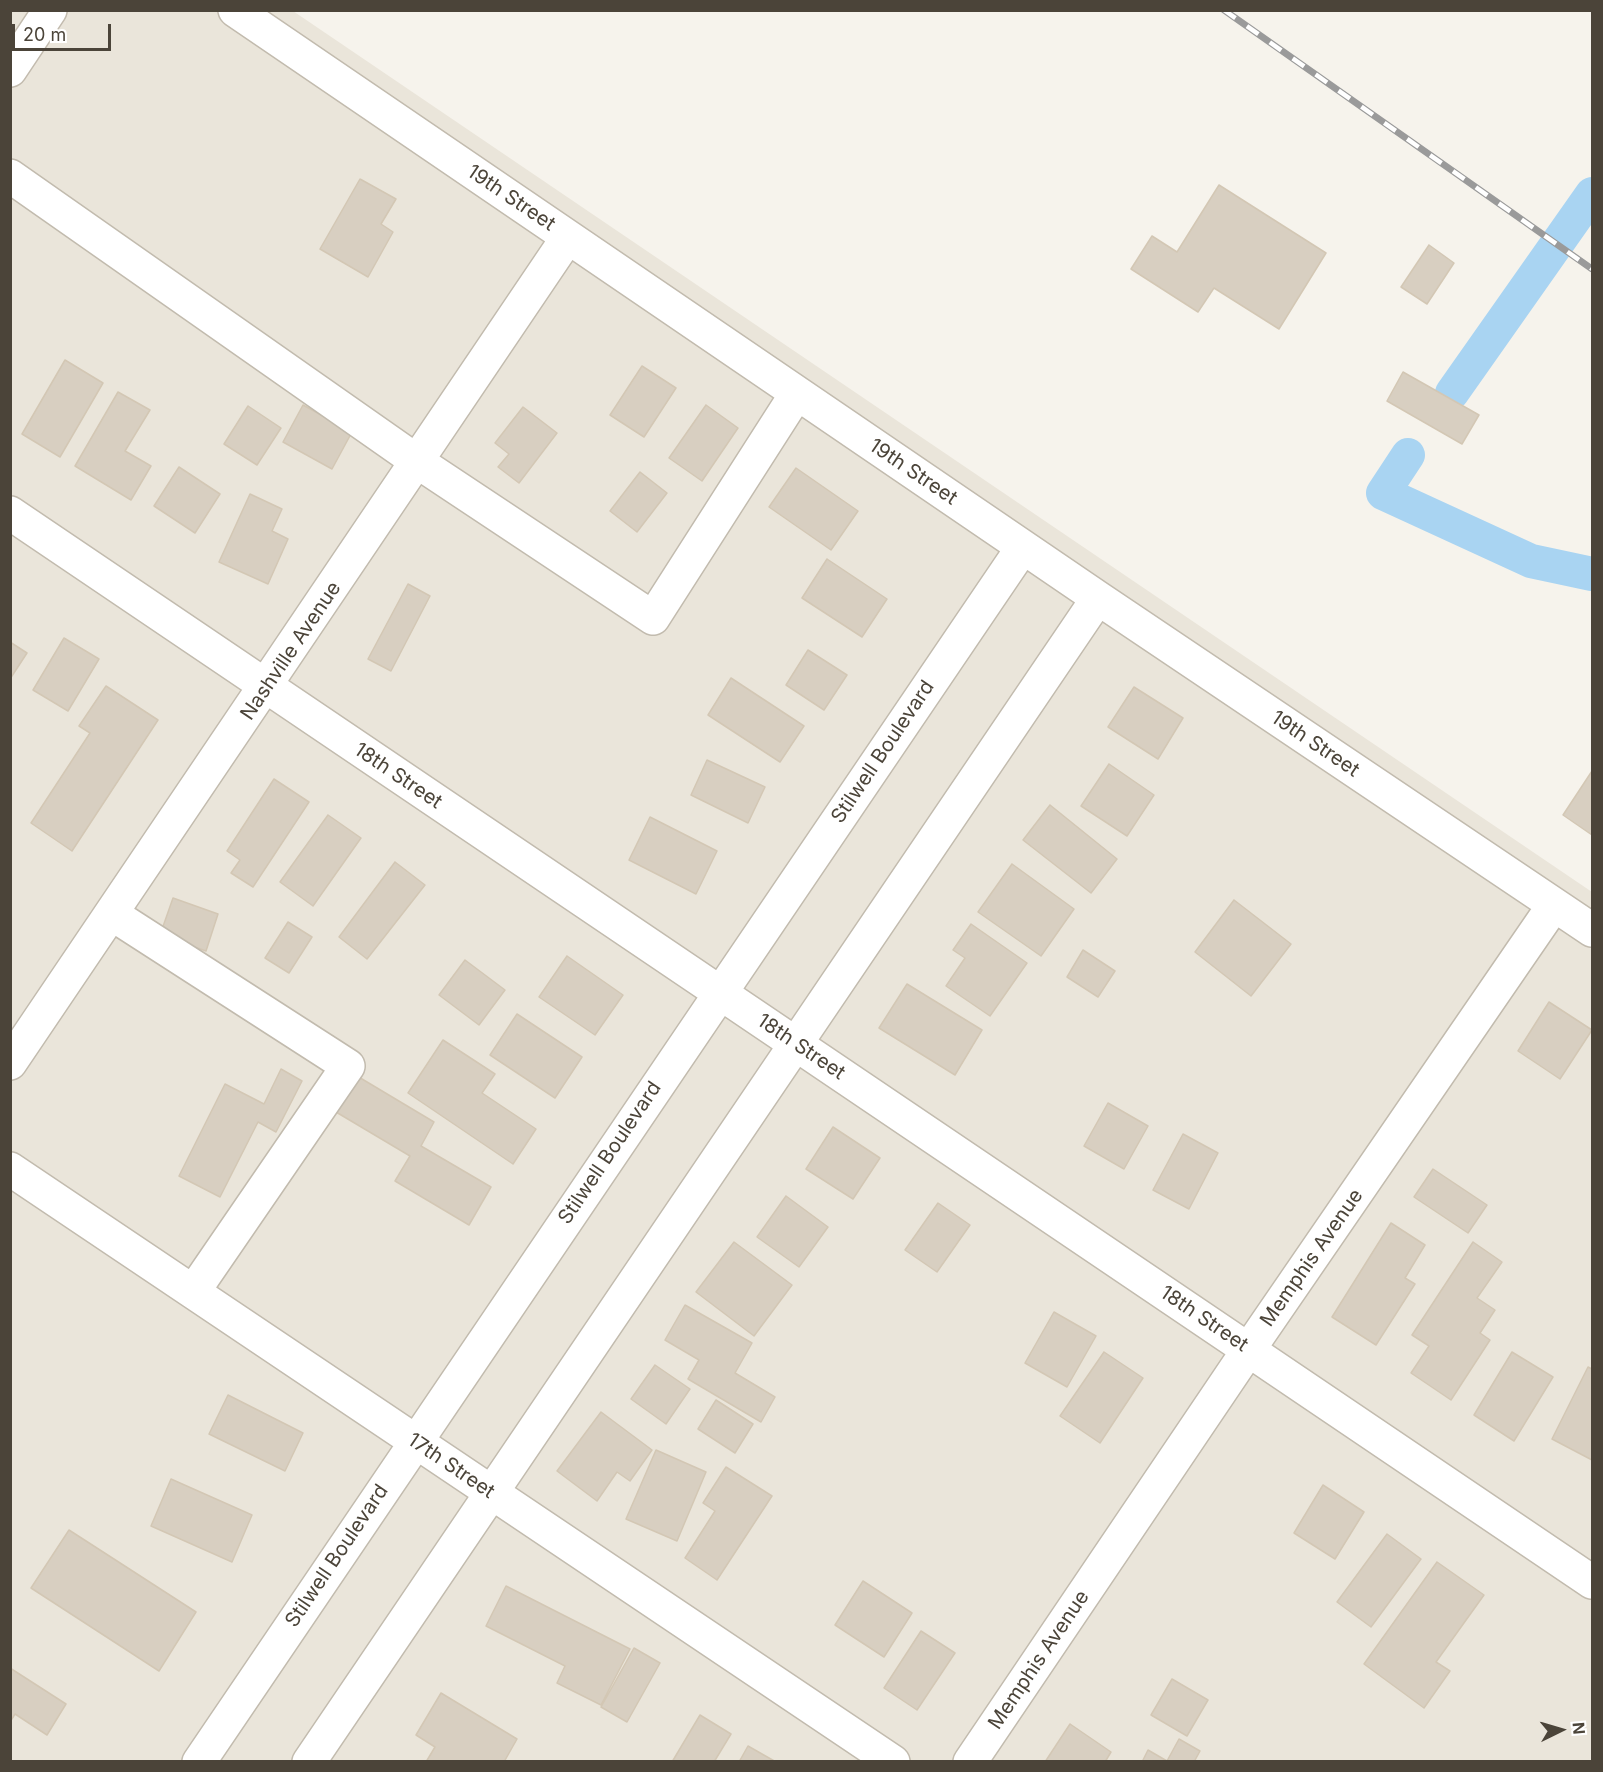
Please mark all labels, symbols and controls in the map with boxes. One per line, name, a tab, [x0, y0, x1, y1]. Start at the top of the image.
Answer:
scale bar	[15, 12, 114, 50]
text: 20 m	[23, 24, 66, 45]
street label: 19th Street	[462, 160, 560, 236]
street label: 19th Street	[864, 434, 962, 510]
street label: Nashville Avenue	[236, 577, 346, 725]
street label: Stilwell Boulevard	[826, 676, 940, 828]
street label: 19th Street	[1266, 706, 1364, 782]
street label: 18th Street	[349, 738, 447, 814]
street label: 18th Street	[752, 1009, 850, 1085]
street label: Stilwell Boulevard	[553, 1077, 667, 1229]
street label: Memphis Avenue	[1256, 1185, 1368, 1331]
street label: 18th Street	[1155, 1281, 1253, 1357]
street label: 17th Street	[403, 1428, 499, 1504]
street label: Stilwell Boulevard	[280, 1480, 394, 1632]
street label: Memphis Avenue	[984, 1586, 1094, 1734]
north arrow	[1531, 1700, 1591, 1760]
text: N	[1568, 1721, 1589, 1735]

